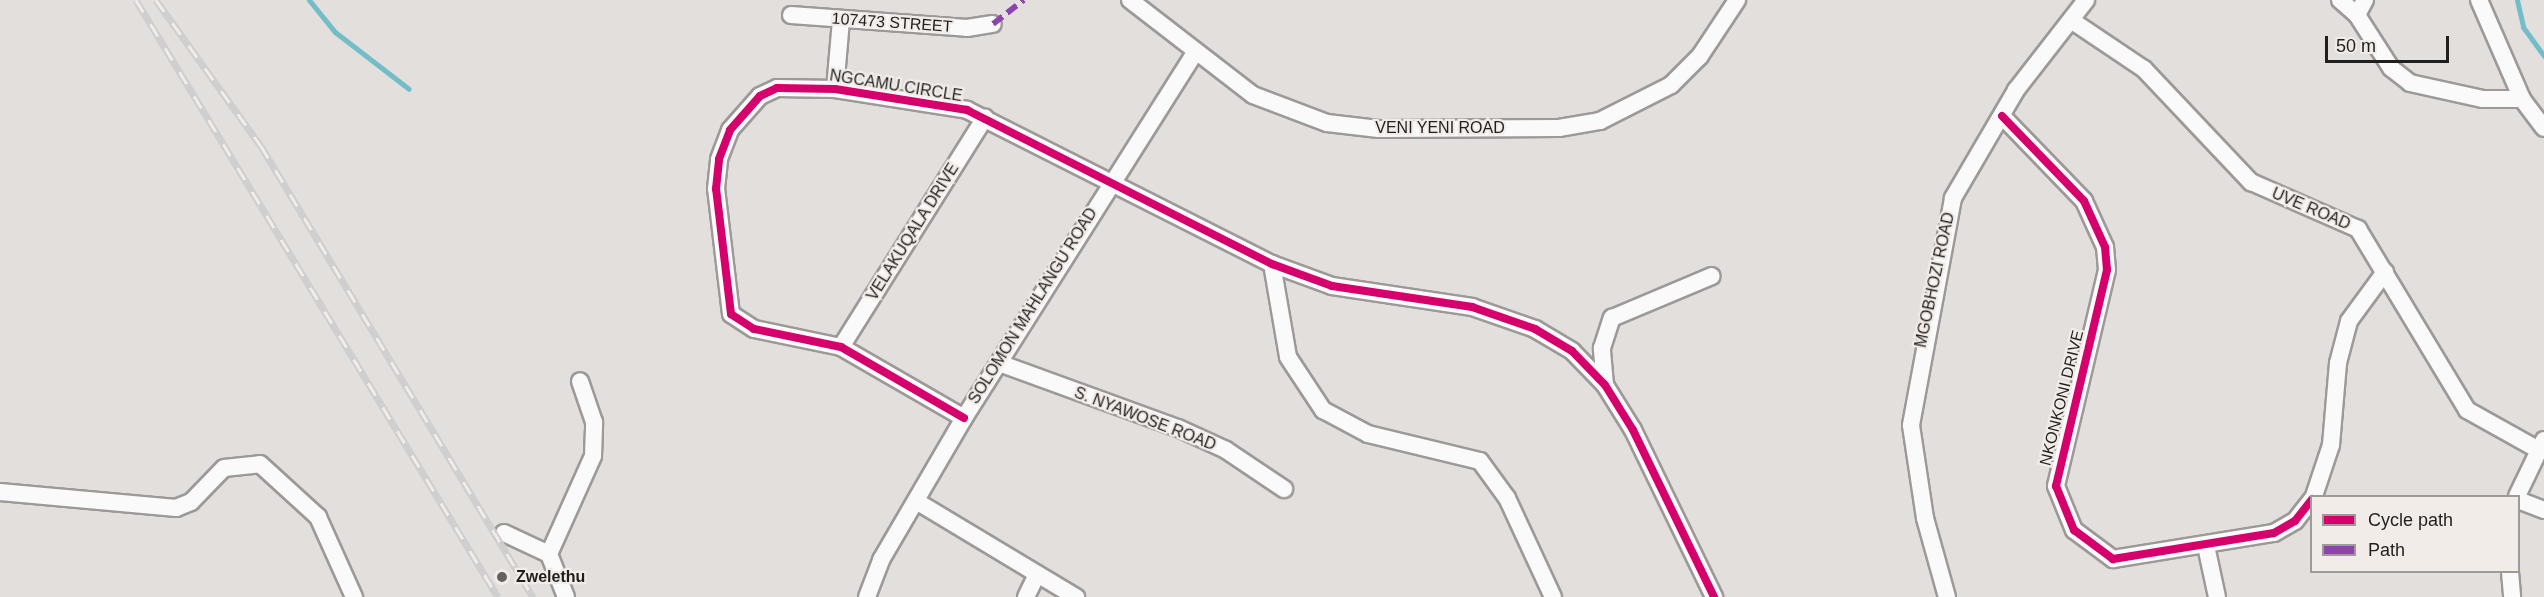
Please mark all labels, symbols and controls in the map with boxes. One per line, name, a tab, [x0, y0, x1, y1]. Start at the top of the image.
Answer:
street label: 107473 STREET	[831, 9, 953, 37]
scale bar	[2328, 24, 2452, 62]
text: 50 m	[2336, 36, 2376, 56]
street label: NGCAMU CIRCLE	[828, 66, 964, 106]
street label: VENI YENI ROAD	[1375, 118, 1505, 138]
street label: VELAKUQALA DRIVE	[863, 159, 963, 305]
street label: UVE ROAD	[2269, 184, 2353, 234]
street label: SOLOMON MAHLANGU ROAD	[965, 204, 1101, 408]
street label: MGOBHOZI ROAD	[1911, 211, 1959, 349]
street label: NKONKONI DRIVE	[2036, 328, 2088, 468]
street label: S. NYAWOSE ROAD	[1071, 383, 1219, 455]
legend	[2310, 495, 2520, 573]
text: Cycle path	[2368, 510, 2453, 530]
text: Path	[2368, 540, 2405, 560]
place label: Zwelethu	[516, 567, 585, 587]
marker: Zwelethu	[493, 568, 511, 586]

